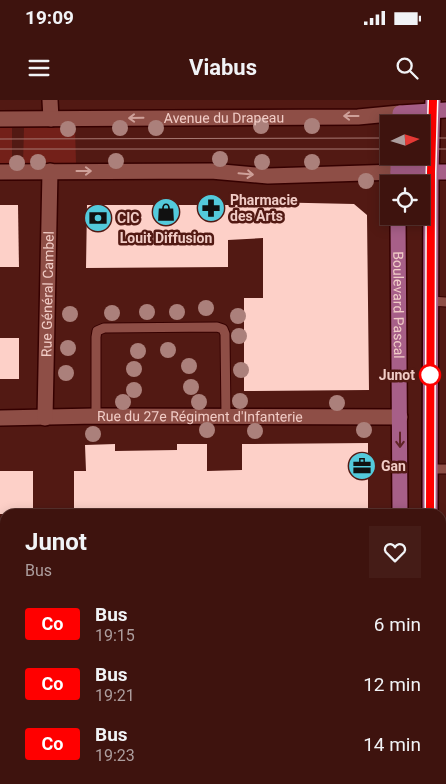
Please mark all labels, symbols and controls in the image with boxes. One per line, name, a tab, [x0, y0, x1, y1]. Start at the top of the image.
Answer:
text: 19:09	[25, 6, 74, 29]
icon: menu	[25, 54, 53, 82]
icon: search	[393, 54, 421, 82]
text: Viabus	[189, 55, 257, 80]
street label: Avenue du Drapeau	[164, 109, 284, 126]
one-way arrow	[343, 112, 359, 121]
one-way arrow	[128, 114, 144, 123]
north arrow	[380, 115, 430, 165]
map controls	[380, 115, 430, 225]
one-way arrow	[75, 166, 91, 176]
one-way arrow	[238, 170, 254, 179]
button: locate	[380, 175, 430, 225]
place label: Pharmacie des Arts	[230, 192, 298, 224]
pharmacy icon: Pharmacie des Arts	[196, 193, 226, 223]
shop icon: Louit Diffusion	[151, 197, 181, 227]
bank icon: CIC	[83, 203, 113, 233]
place label: CIC	[117, 210, 139, 226]
place label: Louit Diffusion	[120, 230, 212, 246]
street label: Rue Général Cambel	[38, 231, 57, 357]
street label: Boulevard Pascal	[390, 251, 407, 359]
marker: Junot	[419, 364, 441, 386]
place label: Junot	[379, 367, 415, 383]
street label: Rue du 27e Régiment d'Infanterie	[97, 408, 303, 425]
one-way arrow	[395, 432, 405, 448]
office icon: Gan	[347, 451, 377, 481]
place label: Gan	[381, 458, 406, 474]
button: heart	[369, 526, 421, 578]
text: Junot	[25, 528, 87, 556]
text: Bus	[25, 561, 52, 580]
text: Bus	[95, 603, 128, 626]
text: Co	[42, 613, 63, 634]
text: 6 min	[374, 613, 421, 636]
text: 19:15	[95, 626, 135, 645]
text: Bus	[95, 663, 128, 686]
text: Co	[42, 673, 63, 694]
text: 12 min	[363, 673, 421, 696]
text: 19:21	[95, 686, 135, 705]
text: Bus	[95, 723, 128, 746]
text: Co	[42, 733, 63, 754]
text: 14 min	[363, 733, 421, 756]
text: 19:23	[95, 746, 135, 765]

